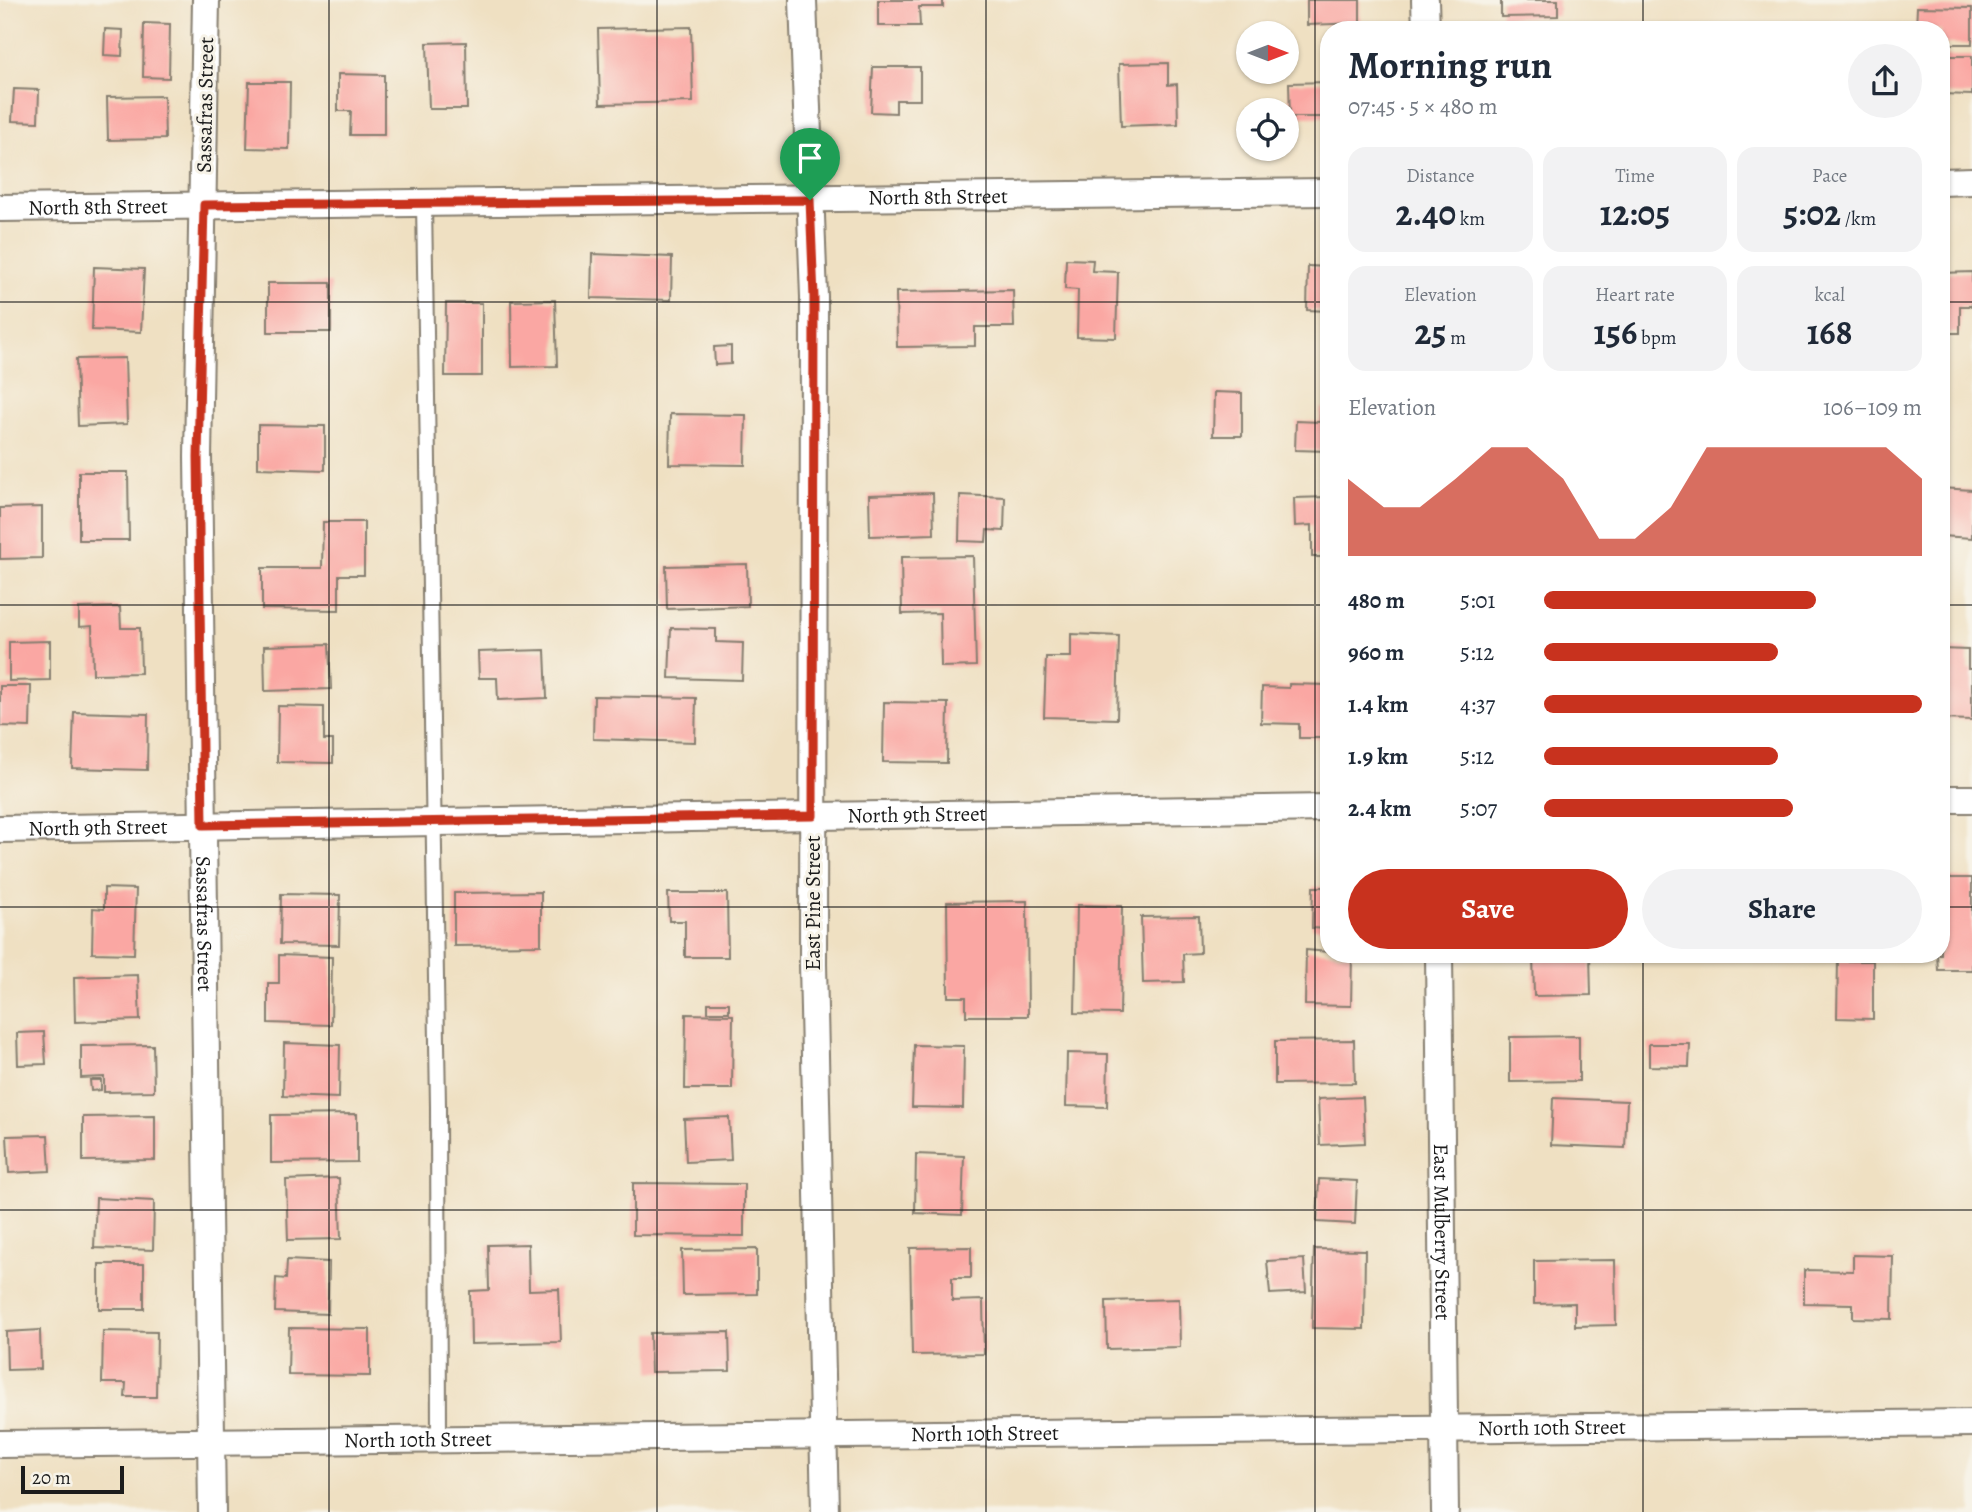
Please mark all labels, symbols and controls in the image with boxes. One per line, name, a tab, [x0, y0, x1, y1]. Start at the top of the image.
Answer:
north arrow	[1236, 21, 1298, 84]
map controls	[1236, 21, 1299, 161]
street label: Sassafras Street	[190, 37, 220, 173]
text: Morning run	[1348, 39, 1552, 91]
button: share	[1848, 44, 1922, 118]
text: 07:45 · 5 × 480 m	[1348, 91, 1498, 122]
button: locate	[1236, 98, 1299, 161]
pin	[780, 128, 840, 200]
icon: arrive	[791, 139, 829, 177]
text: Distance	[1406, 163, 1474, 189]
text: Time	[1615, 163, 1655, 189]
text: Pace	[1812, 163, 1847, 189]
street label: North 8th Street	[868, 182, 1008, 212]
text: 2.40	[1396, 189, 1456, 237]
text: 12:05	[1600, 189, 1670, 237]
text: 5:02	[1783, 189, 1841, 237]
street label: North 8th Street	[28, 192, 168, 222]
text: km	[1456, 206, 1485, 232]
text: /km	[1841, 206, 1876, 232]
text: Elevation	[1404, 282, 1477, 308]
text: Heart rate	[1595, 282, 1675, 308]
text: kcal	[1814, 282, 1845, 308]
text: 25	[1415, 308, 1446, 356]
text: 156	[1593, 308, 1637, 356]
text: 168	[1807, 308, 1853, 356]
text: m	[1446, 325, 1466, 351]
text: bpm	[1637, 325, 1677, 351]
text: Elevation	[1348, 392, 1436, 423]
text: 106–109 m	[1823, 392, 1922, 423]
text: 480 m	[1348, 585, 1405, 616]
text: 5:01	[1460, 585, 1496, 616]
text: 960 m	[1348, 637, 1404, 668]
text: 5:12	[1460, 637, 1494, 668]
text: 1.4 km	[1348, 689, 1409, 720]
text: 4:37	[1460, 689, 1495, 720]
text: 1.9 km	[1348, 741, 1408, 772]
text: 5:12	[1460, 741, 1494, 772]
text: 2.4 km	[1348, 793, 1411, 824]
text: 5:07	[1460, 793, 1497, 824]
street label: North 9th Street	[847, 799, 987, 830]
street label: North 9th Street	[28, 812, 168, 843]
street label: East Pine Street	[799, 835, 827, 971]
street label: Sassafras Street	[189, 856, 219, 992]
button: Save	[1348, 869, 1628, 949]
button: Share	[1642, 869, 1922, 949]
street label: East Mulberry Street	[1427, 1143, 1457, 1321]
street label: North 10th Street	[1478, 1413, 1626, 1442]
street label: North 10th Street	[911, 1419, 1059, 1448]
street label: North 10th Street	[344, 1425, 492, 1454]
scale bar	[21, 1463, 124, 1495]
text: 20 m	[32, 1465, 71, 1491]

